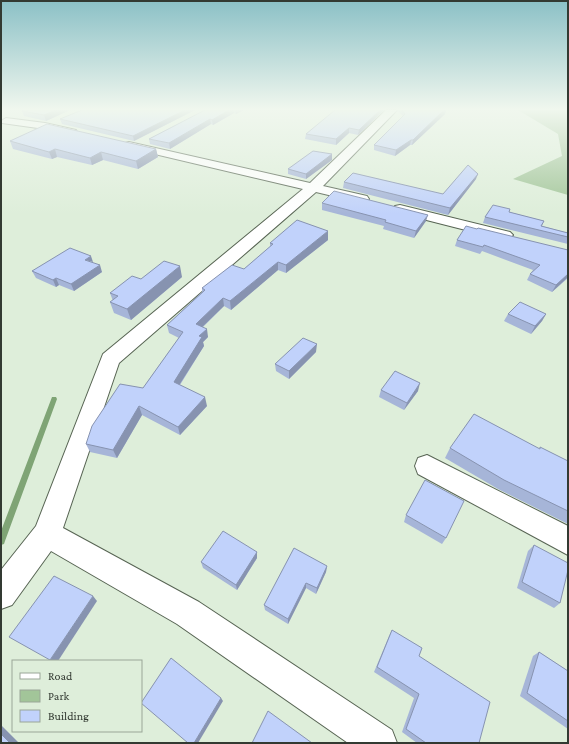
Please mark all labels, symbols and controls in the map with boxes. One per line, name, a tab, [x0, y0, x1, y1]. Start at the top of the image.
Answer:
legend	[12, 660, 142, 732]
text: Road	[48, 669, 73, 683]
text: Park	[48, 689, 70, 703]
text: Building	[48, 709, 89, 723]

